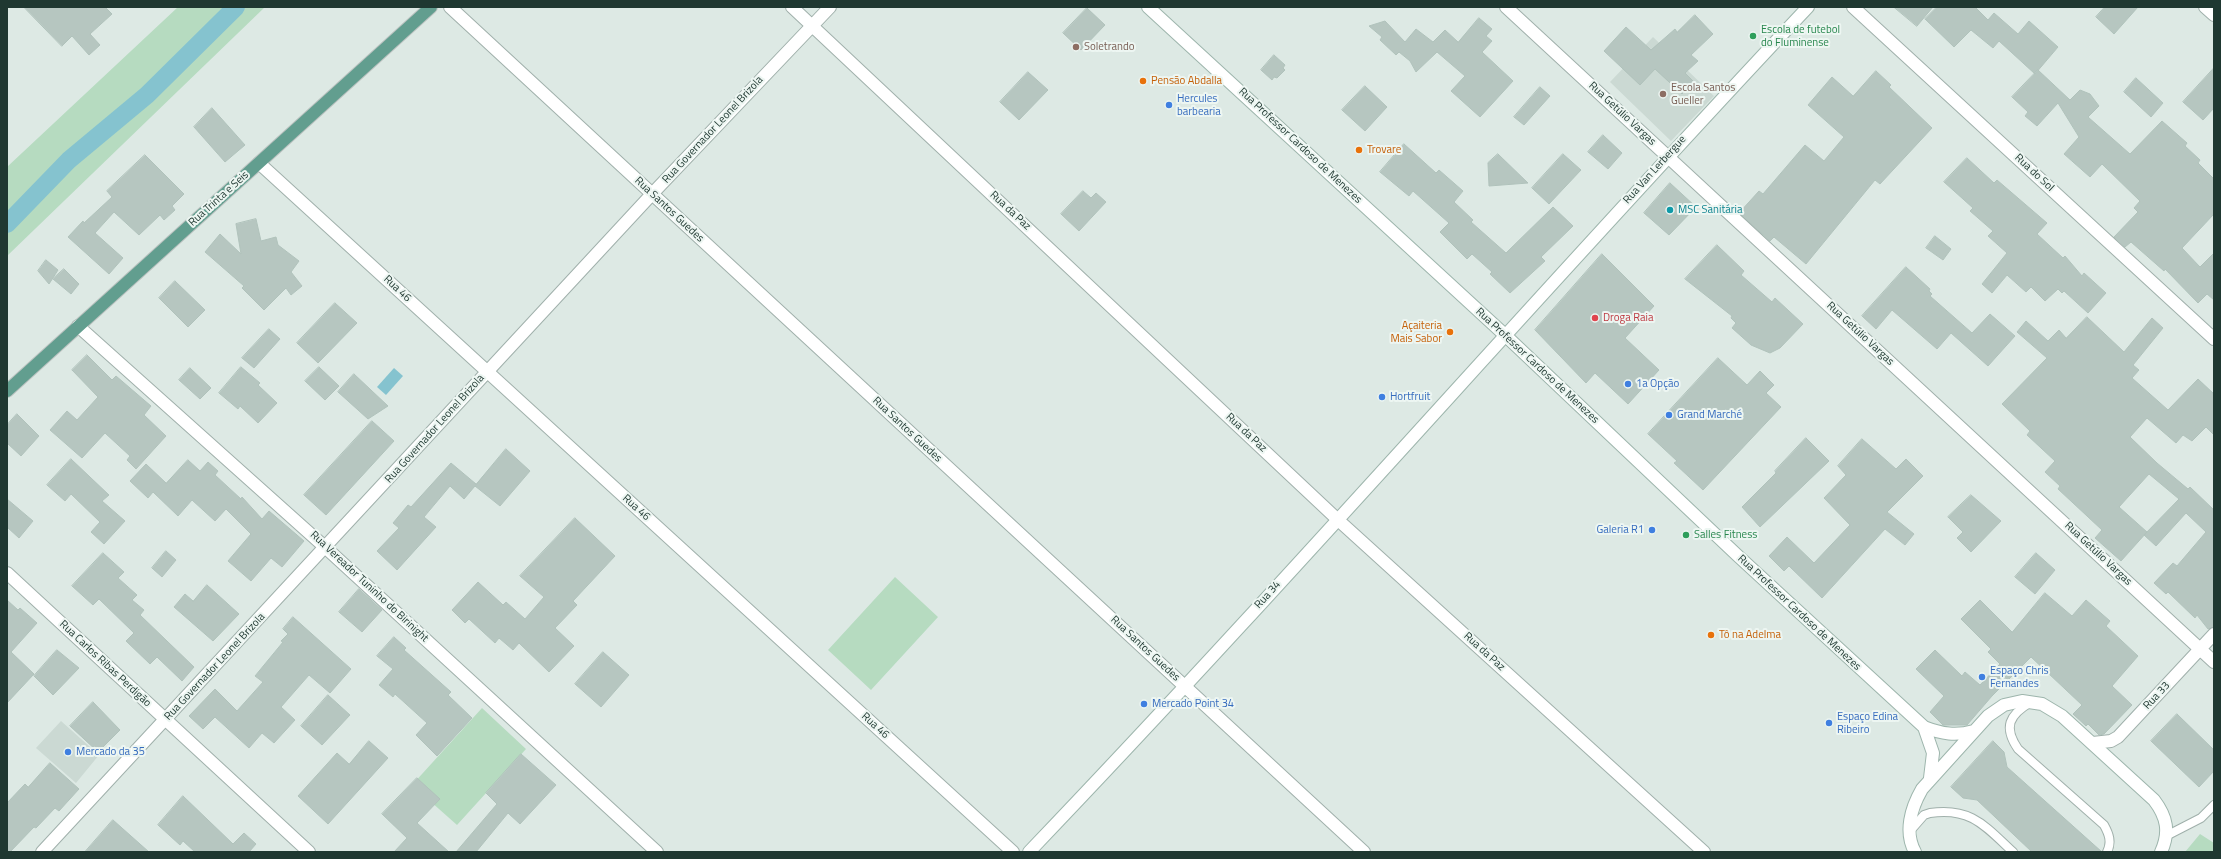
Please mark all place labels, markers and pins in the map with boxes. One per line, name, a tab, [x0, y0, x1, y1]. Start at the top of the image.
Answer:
place label: Escola de futebol do Fluminense	[1761, 23, 1840, 49]
marker: Escola de futebol do Fluminense	[1748, 31, 1758, 41]
place label: Soletrando	[1084, 40, 1135, 54]
marker: Soletrando	[1071, 42, 1081, 52]
place label: Pensão Abdalla	[1151, 74, 1222, 88]
marker: Pensão Abdalla	[1138, 76, 1148, 86]
place label: Escola Santos Gueller	[1671, 81, 1735, 107]
marker: Escola Santos Gueller	[1658, 89, 1668, 99]
place label: Hercules barbearia	[1177, 92, 1221, 118]
marker: Hercules barbearia	[1164, 100, 1174, 110]
place label: Trovare	[1367, 143, 1401, 157]
marker: Trovare	[1354, 145, 1364, 155]
place label: MSC Sanitária	[1678, 203, 1742, 217]
marker: MSC Sanitária	[1665, 205, 1675, 215]
place label: Droga Raia	[1603, 311, 1653, 325]
marker: Droga Raia	[1590, 313, 1600, 323]
place label: Açaiteria Mais Sabor	[1390, 319, 1442, 345]
marker: Açaiteria Mais Sabor	[1445, 327, 1455, 337]
place label: 1a Opção	[1636, 377, 1679, 391]
marker: 1a Opção	[1623, 379, 1633, 389]
place label: Hortfruit	[1390, 390, 1430, 404]
marker: Hortfruit	[1377, 392, 1387, 402]
place label: Grand Marché	[1677, 408, 1742, 422]
marker: Grand Marché	[1664, 410, 1674, 420]
place label: Galeria R1	[1597, 523, 1644, 537]
marker: Galeria R1	[1647, 525, 1657, 535]
place label: Salles Fitness	[1694, 528, 1757, 542]
marker: Salles Fitness	[1681, 530, 1691, 540]
place label: Tô na Adelma	[1719, 628, 1781, 642]
marker: Tô na Adelma	[1706, 630, 1716, 640]
place label: Espaço Chris Fernandes	[1990, 664, 2049, 690]
marker: Espaço Chris Fernandes	[1977, 672, 1987, 682]
place label: Mercado Point 34	[1152, 697, 1234, 711]
marker: Mercado Point 34	[1139, 699, 1149, 709]
place label: Espaço Edina Ribeiro	[1837, 710, 1898, 736]
marker: Espaço Edina Ribeiro	[1824, 718, 1834, 728]
place label: Mercado da 35	[76, 745, 145, 759]
marker: Mercado da 35	[63, 747, 73, 757]

